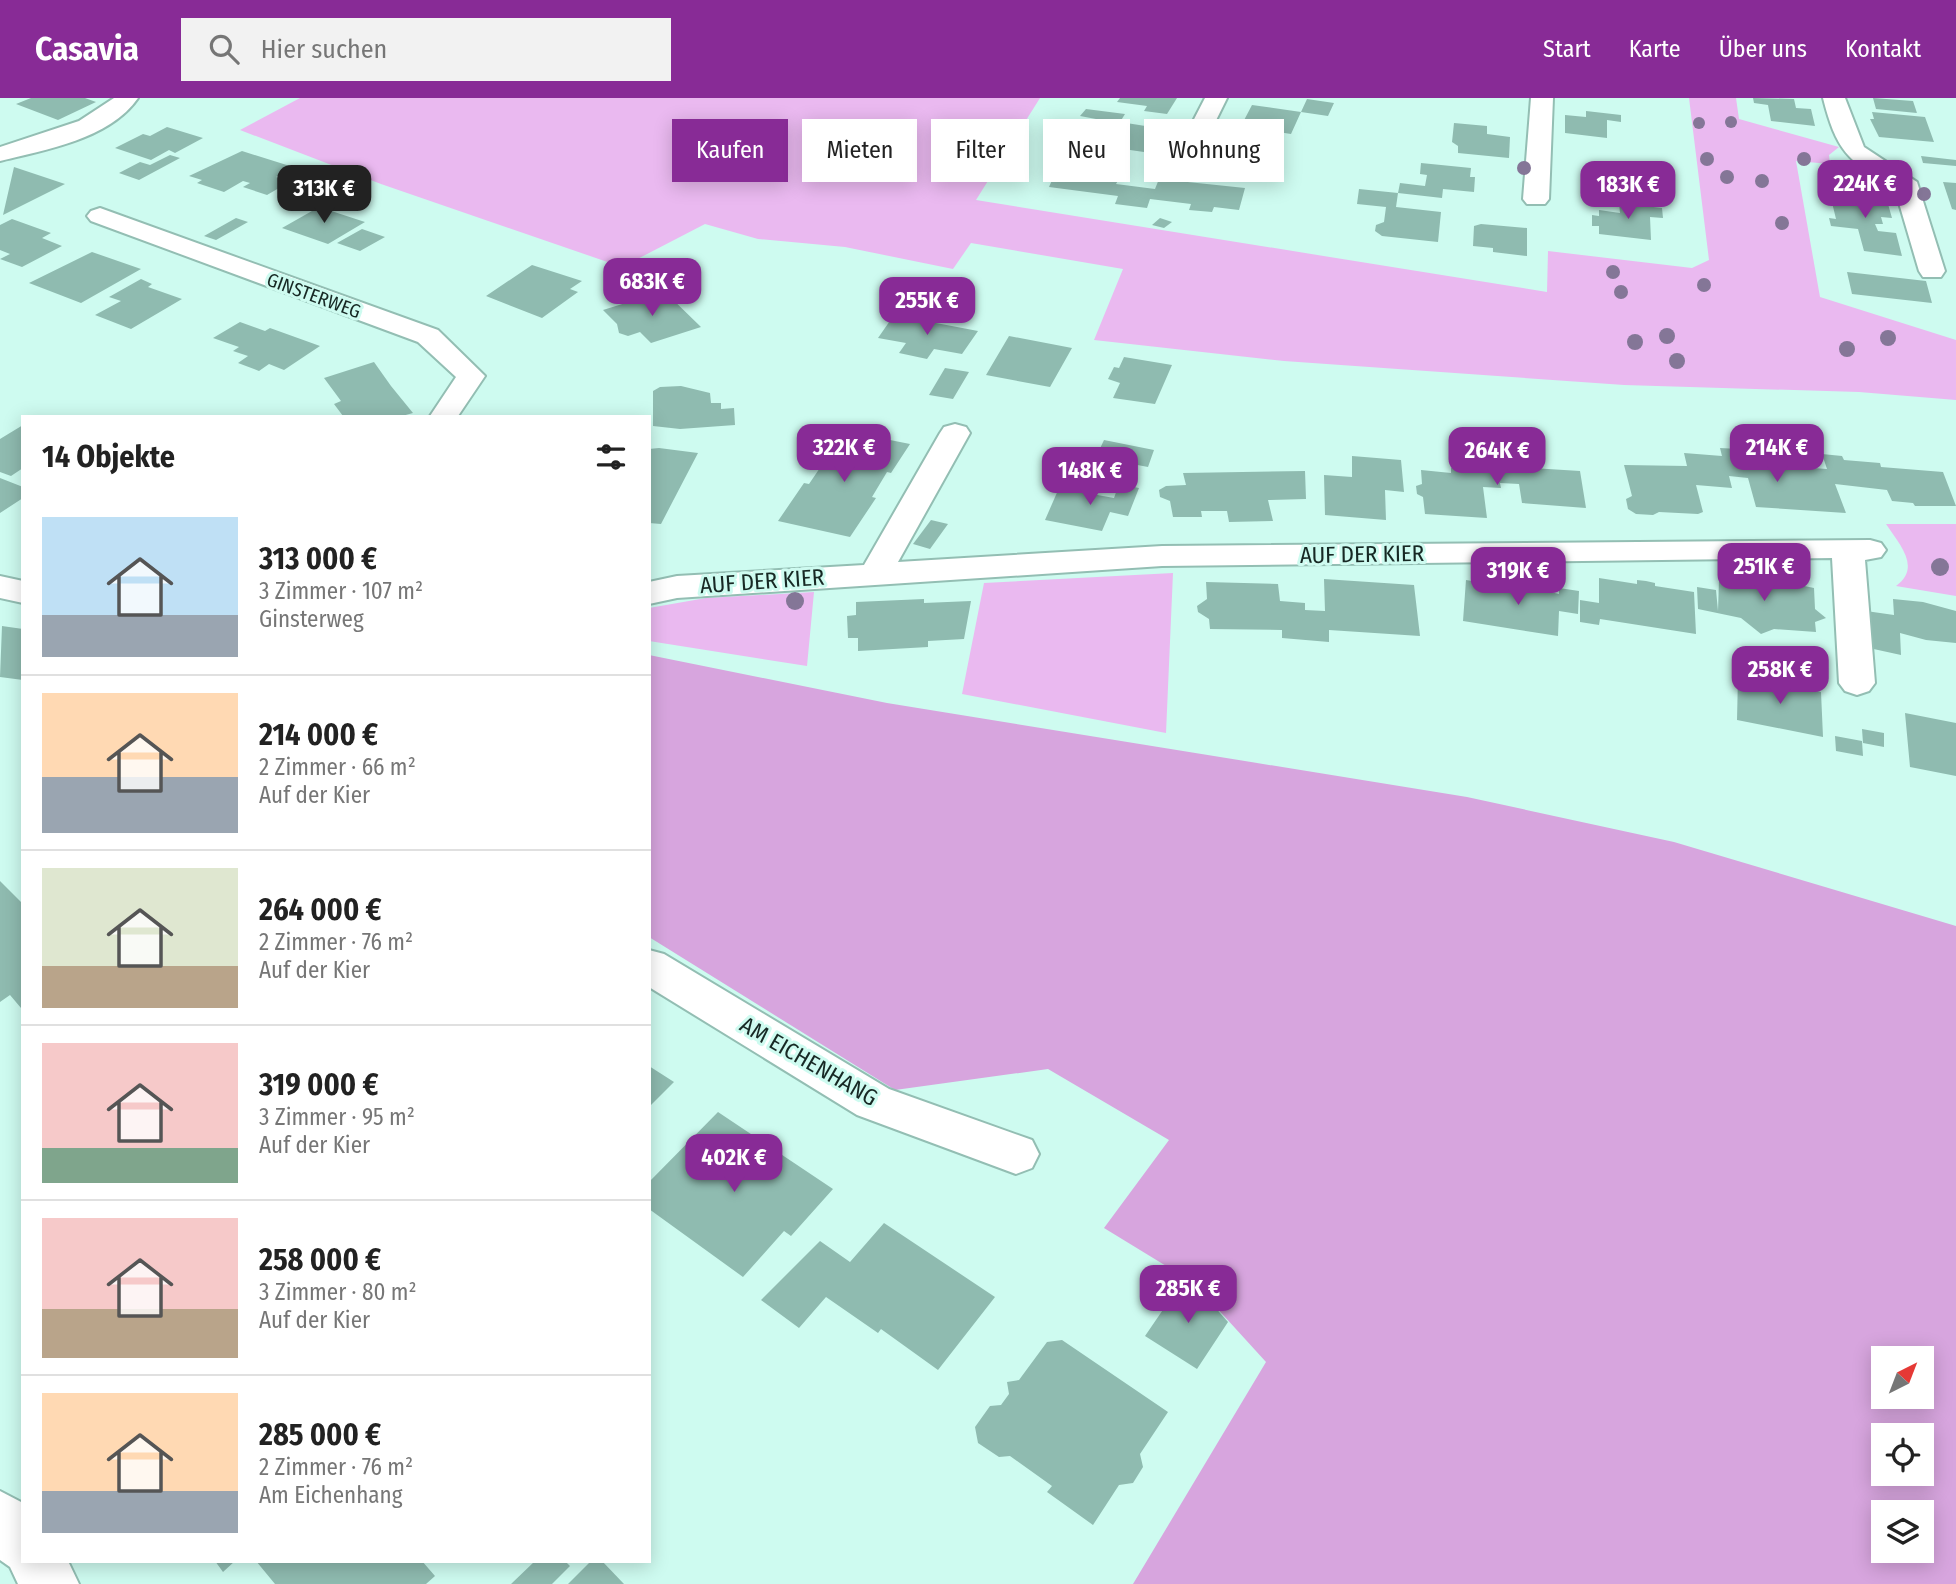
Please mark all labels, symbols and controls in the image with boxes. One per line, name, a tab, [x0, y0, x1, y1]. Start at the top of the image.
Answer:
search box	[181, 18, 671, 81]
text: Casavia	[35, 29, 139, 69]
icon: search	[205, 30, 243, 68]
text: Hier suchen	[261, 34, 387, 65]
text: Start	[1543, 35, 1591, 63]
text: Karte	[1629, 35, 1681, 63]
text: Über uns	[1719, 35, 1807, 63]
text: Kontakt	[1845, 35, 1921, 63]
chip: Kaufen	[672, 119, 788, 182]
chip: Mieten	[802, 119, 917, 182]
chip: Filter	[931, 119, 1029, 182]
chip: Neu	[1043, 119, 1130, 182]
chip: Wohnung	[1144, 119, 1284, 182]
pin: 224K €	[1808, 160, 1922, 220]
pin: 183K €	[1571, 162, 1685, 221]
pin: 313K €	[267, 166, 381, 225]
text: 224K €	[1833, 169, 1897, 197]
text: 183K €	[1596, 170, 1660, 198]
text: 313K €	[293, 174, 355, 202]
pin: 683K €	[595, 258, 709, 318]
text: 683K €	[619, 267, 685, 295]
street label: GINSTERWEG	[264, 268, 364, 323]
pin: 255K €	[870, 278, 984, 337]
text: 255K €	[895, 286, 959, 314]
pin: 322K €	[787, 424, 901, 484]
pin: 214K €	[1720, 424, 1834, 484]
pin: 264K €	[1440, 428, 1554, 487]
text: 322K €	[813, 433, 875, 461]
text: 214K €	[1746, 433, 1808, 461]
text: 264K €	[1465, 436, 1529, 464]
icon: filters	[592, 438, 630, 476]
text: 14 Objekte	[42, 439, 175, 475]
pin: 148K €	[1033, 448, 1147, 507]
text: 148K €	[1058, 456, 1122, 484]
street label: AUF DER KIER	[1300, 539, 1425, 569]
text: 313 000 €	[259, 541, 377, 577]
pin: 251K €	[1707, 544, 1821, 603]
icon: home	[98, 545, 182, 629]
pin: 319K €	[1461, 547, 1575, 607]
text: 251K €	[1734, 552, 1794, 580]
text: 319K €	[1487, 556, 1549, 584]
street label: AUF DER KIER	[699, 563, 826, 599]
text: 3 Zimmer · 107 m²	[259, 577, 423, 605]
text: Ginsterweg	[259, 605, 364, 633]
pin: 258K €	[1723, 646, 1837, 706]
text: 258K €	[1748, 655, 1812, 683]
text: 214 000 €	[259, 717, 378, 753]
icon: home	[98, 721, 182, 805]
text: 2 Zimmer · 66 m²	[259, 753, 416, 781]
text: Auf der Kier	[259, 781, 370, 809]
text: 264 000 €	[259, 892, 382, 928]
icon: home	[98, 896, 182, 980]
text: 2 Zimmer · 76 m²	[259, 928, 413, 956]
text: Auf der Kier	[259, 956, 370, 984]
street label: AM EICHENHANG	[735, 1010, 883, 1112]
text: 319 000 €	[259, 1067, 379, 1103]
icon: home	[98, 1071, 182, 1155]
text: 3 Zimmer · 95 m²	[259, 1103, 415, 1131]
text: Auf der Kier	[259, 1131, 370, 1159]
pin: 402K €	[677, 1134, 791, 1194]
text: 402K €	[701, 1143, 767, 1171]
text: 258 000 €	[259, 1242, 381, 1278]
icon: home	[98, 1246, 182, 1330]
pin: 285K €	[1131, 1266, 1245, 1325]
text: 285K €	[1156, 1274, 1220, 1302]
text: 3 Zimmer · 80 m²	[259, 1278, 417, 1306]
text: Auf der Kier	[259, 1306, 370, 1334]
north arrow	[1871, 1346, 1934, 1409]
map controls	[1871, 1346, 1934, 1563]
text: 285 000 €	[259, 1417, 381, 1453]
icon: home	[98, 1421, 182, 1505]
button: locate	[1871, 1423, 1934, 1486]
text: 2 Zimmer · 76 m²	[259, 1453, 413, 1481]
text: Am Eichenhang	[259, 1481, 403, 1509]
button: layers	[1871, 1500, 1934, 1563]

